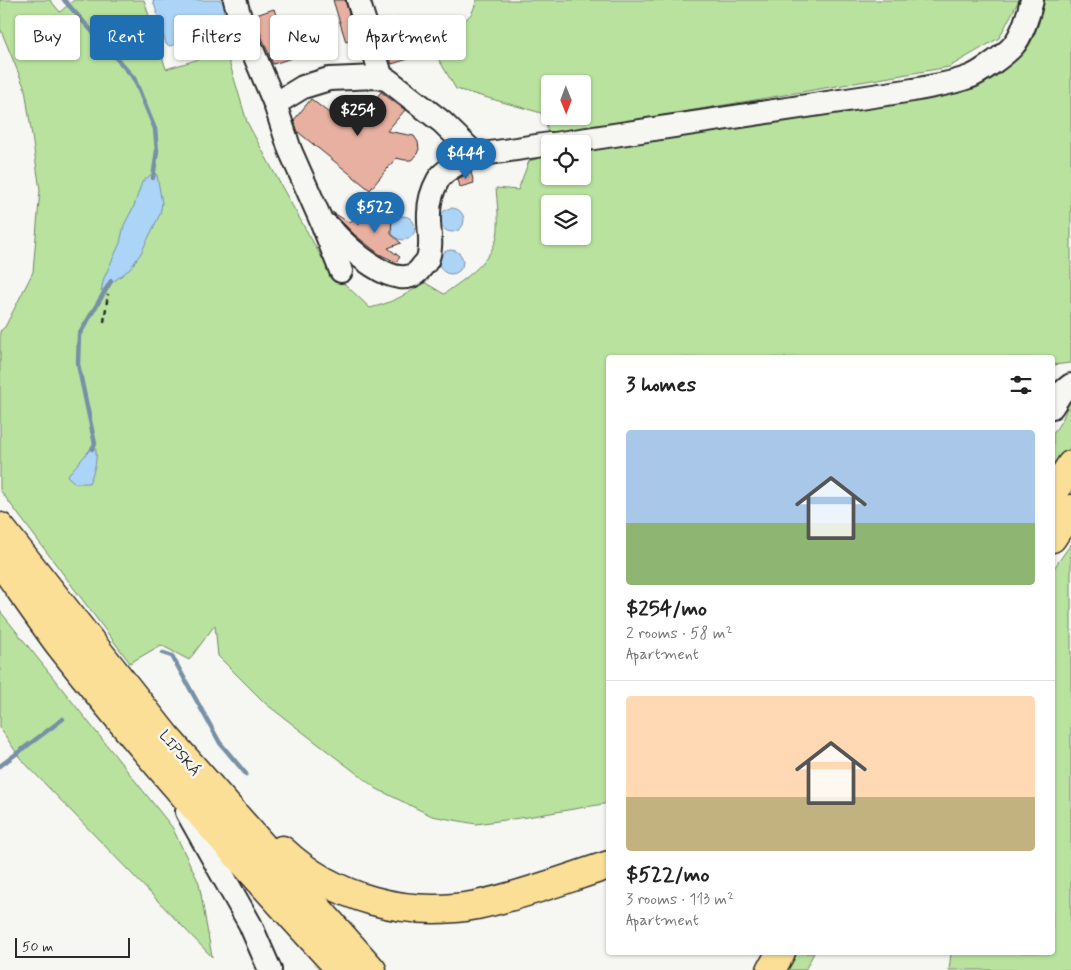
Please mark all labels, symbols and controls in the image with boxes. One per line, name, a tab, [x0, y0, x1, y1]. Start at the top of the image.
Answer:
chip: Buy	[15, 15, 80, 60]
chip: Rent	[90, 15, 164, 60]
chip: Filters	[174, 15, 260, 60]
chip: New	[270, 15, 338, 60]
chip: Apartment	[348, 15, 466, 60]
north arrow	[541, 75, 591, 125]
map controls	[541, 75, 591, 245]
pin: $254	[328, 94, 388, 137]
text: $254	[340, 100, 376, 121]
button: locate	[541, 135, 591, 185]
pin: $444	[436, 138, 496, 180]
text: $444	[447, 143, 485, 164]
pin: $522	[345, 192, 405, 234]
button: layers	[541, 195, 591, 245]
text: $522	[356, 197, 394, 218]
text: 3 homes	[626, 371, 696, 399]
icon: filters	[1007, 371, 1035, 399]
icon: home	[786, 463, 876, 553]
text: $254/mo	[626, 595, 707, 623]
text: 2 rooms · 58 m²	[626, 623, 732, 644]
text: Apartment	[626, 644, 699, 665]
street label: LIPSKÁ	[154, 726, 205, 781]
icon: home	[786, 728, 876, 818]
text: $522/mo	[626, 861, 709, 889]
text: 3 rooms · 113 m²	[626, 889, 734, 910]
text: Apartment	[626, 910, 699, 931]
scale bar	[15, 935, 130, 958]
text: 50 m	[22, 938, 53, 956]

